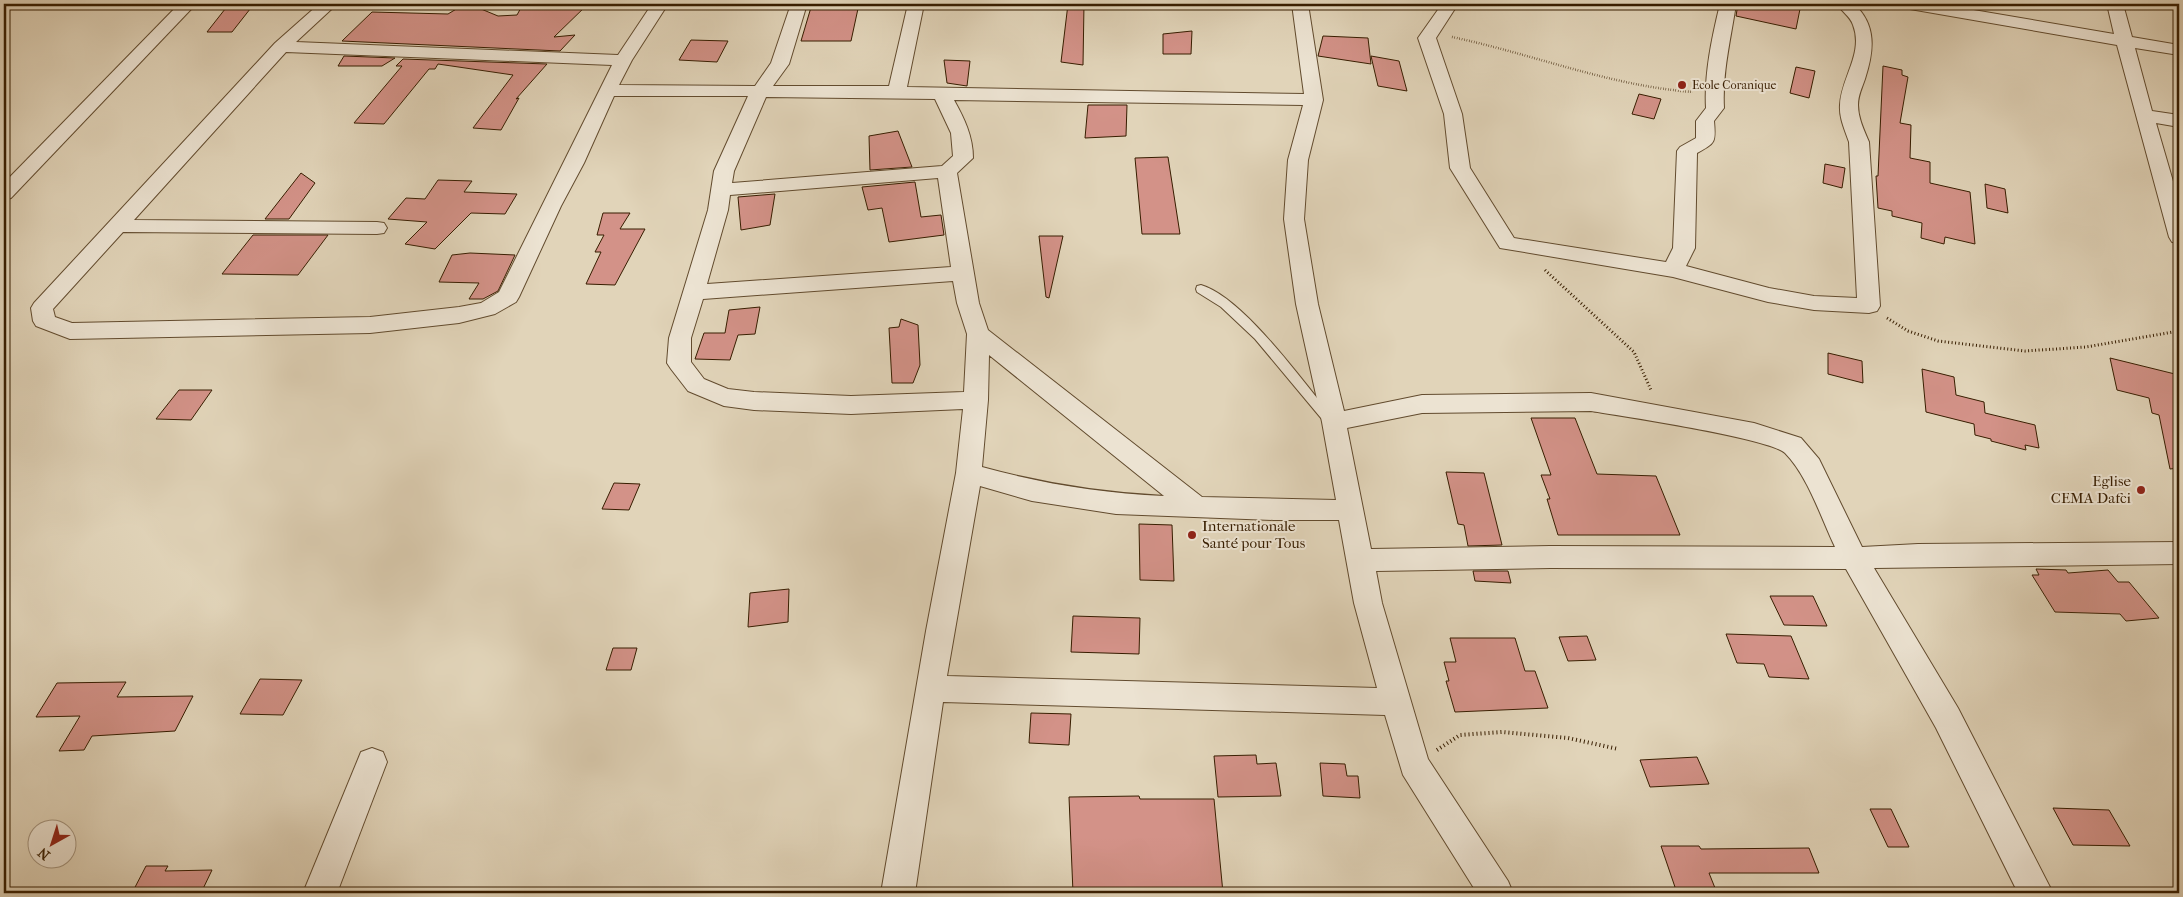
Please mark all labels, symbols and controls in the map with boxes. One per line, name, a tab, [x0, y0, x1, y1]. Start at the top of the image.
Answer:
place label: Ecole Coranique	[1692, 78, 1776, 92]
marker: Ecole Coranique	[1676, 79, 1688, 91]
place label: Eglise CEMA Dafci	[2051, 472, 2132, 507]
marker: Eglise CEMA Dafci	[2135, 484, 2147, 496]
place label: Internationale Santé pour Tous	[1202, 517, 1306, 552]
marker: Internationale Santé pour Tous	[1186, 529, 1198, 541]
north arrow	[28, 820, 78, 870]
text: N	[34, 844, 54, 864]

